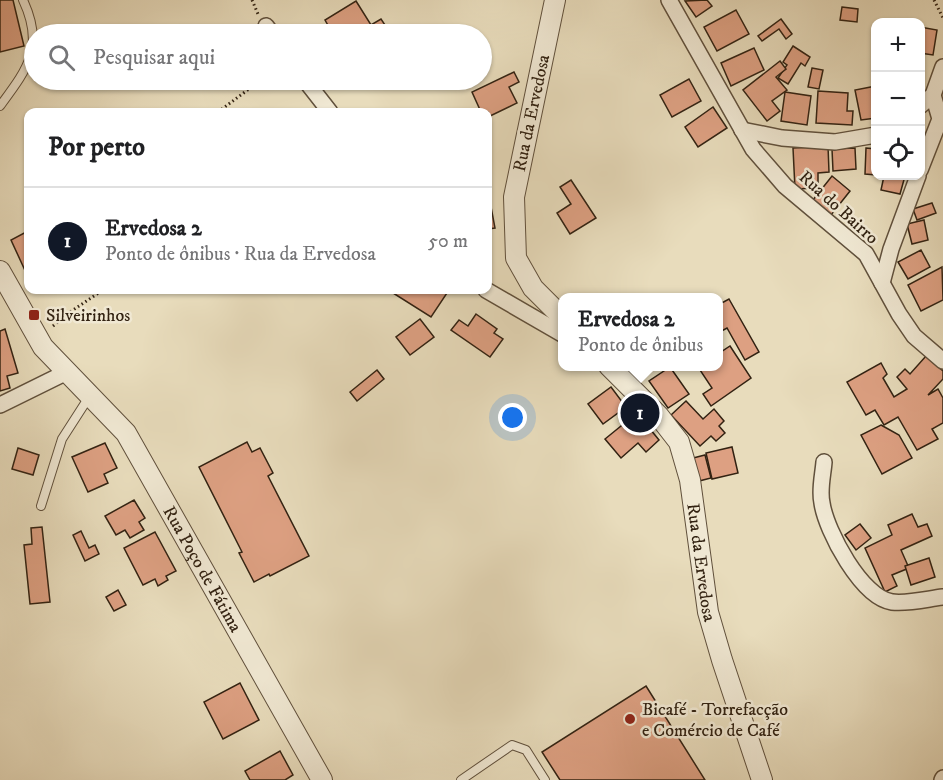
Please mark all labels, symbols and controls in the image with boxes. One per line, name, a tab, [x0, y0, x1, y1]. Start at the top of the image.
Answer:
map controls	[871, 18, 925, 180]
button: +	[871, 18, 925, 72]
search box	[24, 24, 492, 90]
icon: search	[45, 41, 78, 74]
text: Pesquisar aqui	[93, 44, 215, 71]
street label: Rua da Ervedosa	[509, 52, 555, 174]
button: −	[871, 72, 925, 126]
button: locate	[871, 126, 925, 180]
text: Por perto	[48, 131, 145, 164]
street label: Rua do Bairro	[794, 166, 883, 249]
text: Ervedosa 2	[105, 215, 202, 242]
text: 1	[64, 229, 71, 254]
text: 50 m	[428, 229, 468, 254]
text: Ponto de ônibus · Rua da Ervedosa	[105, 242, 376, 267]
popup	[558, 293, 723, 371]
place label: Silveirinhos	[46, 305, 130, 327]
text: Ervedosa 2	[578, 306, 675, 333]
marker: Silveirinhos	[27, 308, 41, 322]
text: Ponto de ônibus	[578, 333, 703, 358]
pin: 1	[620, 390, 660, 436]
your location	[498, 403, 527, 432]
street label: Rua Poço de Fátima	[158, 502, 246, 637]
street label: Rua da Ervedosa	[681, 502, 720, 625]
place label: Bicafé - Torrefacção e Comércio de Café	[642, 699, 788, 742]
marker: Bicafé - Torrefacção e Comércio de Café	[623, 712, 637, 726]

